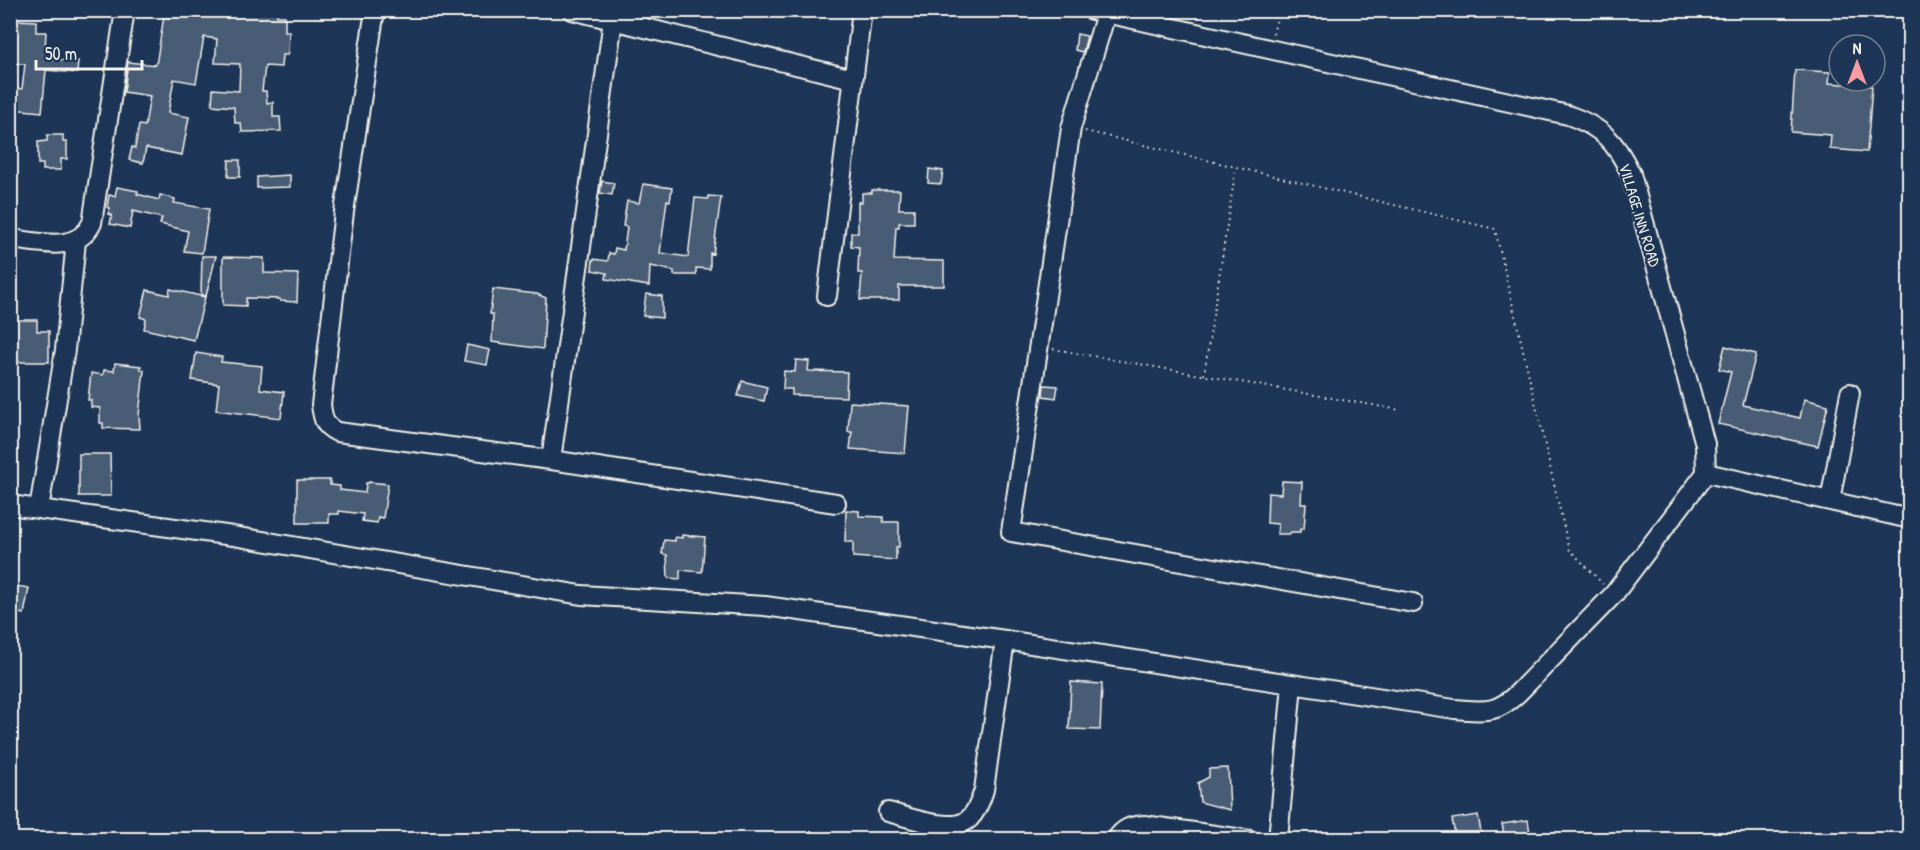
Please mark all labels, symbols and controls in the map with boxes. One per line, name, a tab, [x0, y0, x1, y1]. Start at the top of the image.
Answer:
scale bar	[36, 33, 142, 71]
north arrow	[1827, 33, 1887, 93]
text: N	[1853, 37, 1862, 59]
text: 50 m	[45, 41, 77, 66]
street label: VILLAGE INN ROAD	[1614, 161, 1666, 270]

